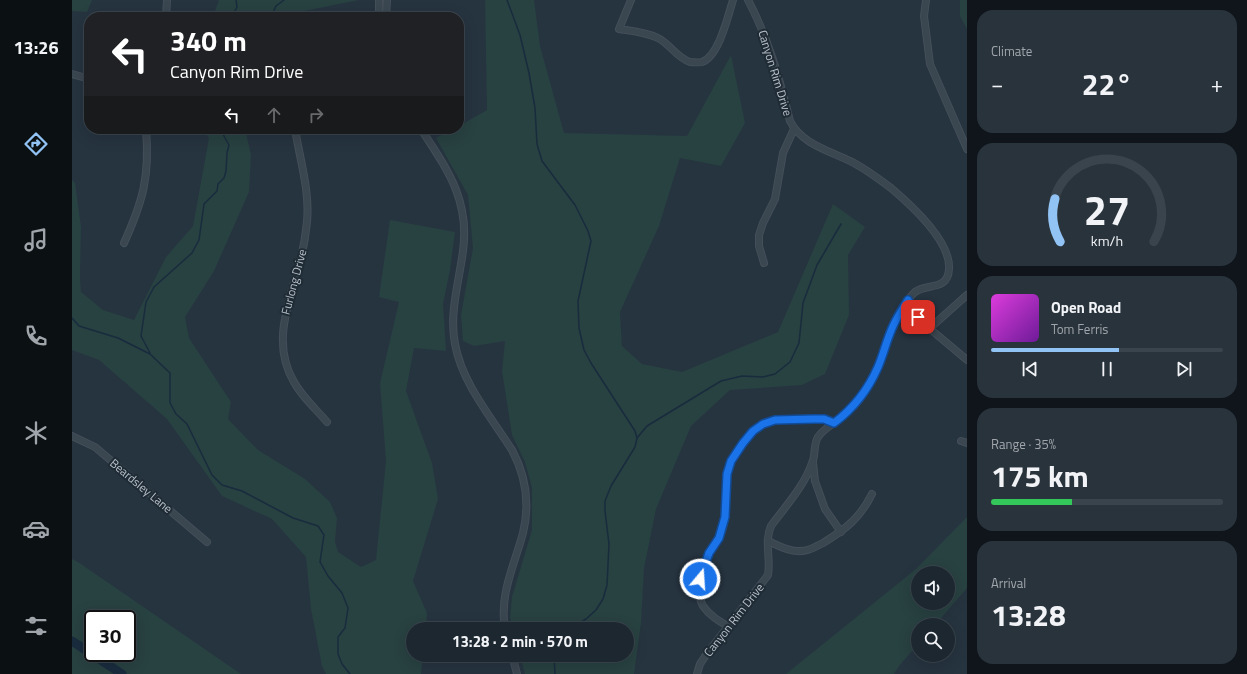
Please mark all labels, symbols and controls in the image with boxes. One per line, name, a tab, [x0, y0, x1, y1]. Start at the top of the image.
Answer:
text: 340 m	[170, 19, 247, 62]
icon: left	[104, 28, 156, 80]
street label: Canyon Rim Drive	[753, 28, 798, 118]
text: 13:26	[14, 34, 58, 61]
text: Climate	[991, 41, 1032, 61]
text: Canyon Rim Drive	[170, 58, 303, 85]
text: 22°	[1082, 61, 1132, 107]
text: −	[991, 67, 1003, 101]
text: +	[1211, 67, 1223, 101]
icon: left	[221, 104, 243, 126]
icon: ahead	[263, 104, 285, 126]
icon: right	[305, 104, 327, 126]
icon: directions	[22, 130, 50, 158]
text: 27	[1084, 178, 1130, 241]
icon: music	[22, 226, 50, 254]
text: km/h	[1091, 230, 1123, 252]
street label: Furlong Drive	[276, 247, 311, 317]
text: Open Road	[1051, 296, 1121, 319]
pin	[901, 300, 935, 334]
icon: arrive	[907, 306, 929, 328]
text: Tom Ferris	[1051, 319, 1108, 339]
icon: phone	[22, 322, 50, 350]
icon: previous	[1019, 358, 1041, 380]
icon: pause	[1096, 358, 1118, 380]
icon: next	[1173, 358, 1195, 380]
icon: climate	[22, 419, 50, 447]
text: Range · 35%	[991, 434, 1056, 454]
text: 175 km	[991, 453, 1089, 499]
street label: Beardsley Lane	[106, 454, 177, 518]
icon: car	[22, 515, 50, 543]
position arrow	[679, 558, 721, 600]
map controls	[911, 566, 955, 662]
button: sound	[911, 566, 955, 610]
text: Arrival	[991, 573, 1026, 593]
street label: Canyon Rim Drive	[699, 579, 768, 661]
text: 13:28	[991, 592, 1066, 638]
speed limit sign: 30	[84, 610, 136, 662]
icon: filters	[22, 612, 50, 640]
button: search	[911, 618, 955, 662]
text: 13:28 · 2 min · 570 m	[452, 630, 588, 653]

